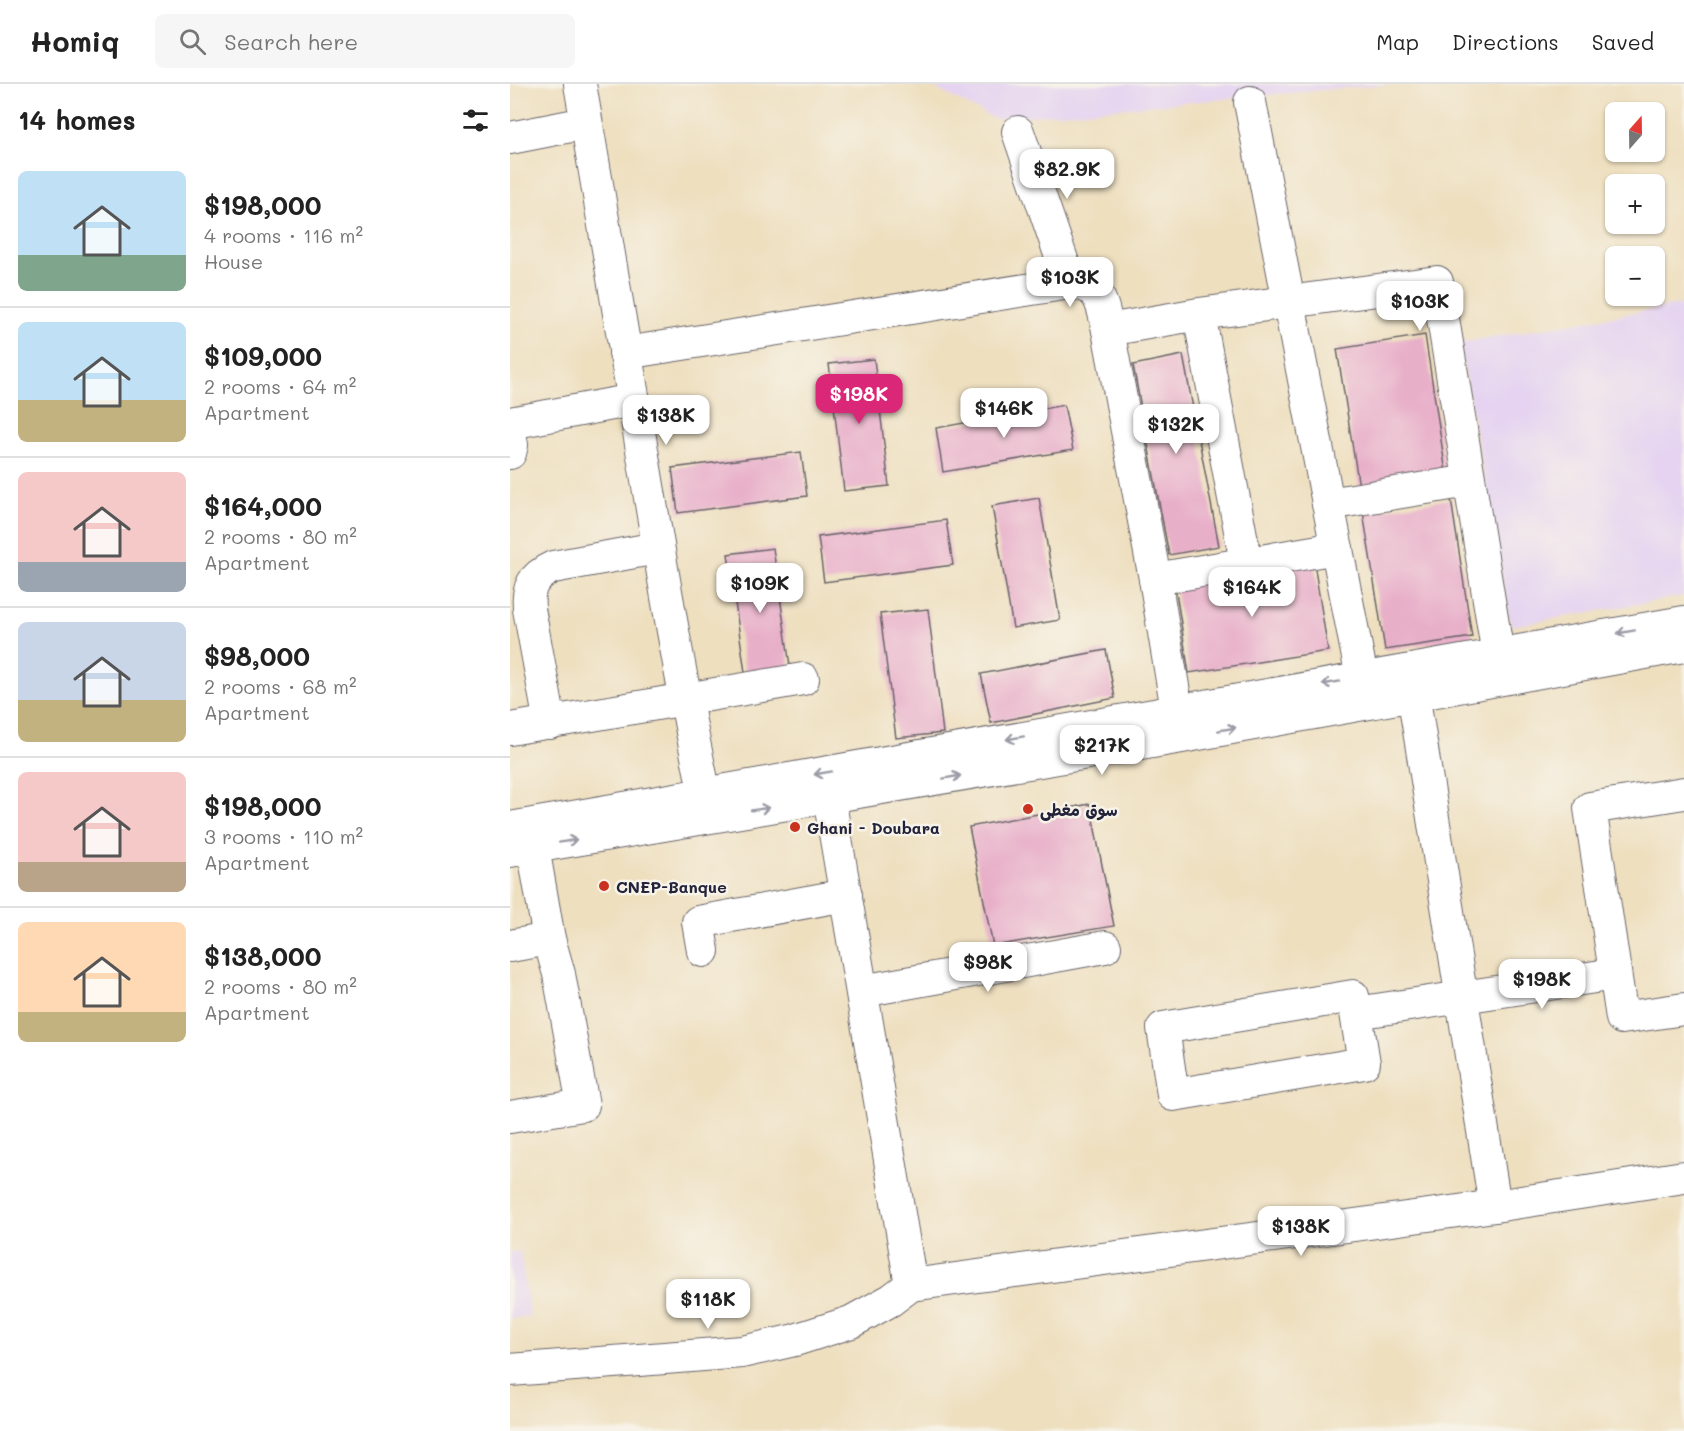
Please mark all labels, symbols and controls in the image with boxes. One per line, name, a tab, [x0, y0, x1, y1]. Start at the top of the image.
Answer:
search box	[155, 14, 575, 68]
text: Homiq	[30, 23, 119, 59]
icon: search	[176, 25, 209, 58]
text: Search here	[224, 27, 358, 56]
text: Map	[1376, 28, 1419, 55]
text: Directions	[1452, 28, 1559, 55]
text: Saved	[1592, 28, 1654, 55]
north arrow	[1605, 102, 1665, 162]
map controls	[1605, 102, 1665, 306]
text: 14 homes	[18, 103, 136, 137]
icon: filters	[459, 104, 492, 137]
pin: $82.9K	[1018, 149, 1116, 200]
text: $82.9K	[1033, 155, 1101, 181]
button: +	[1605, 174, 1665, 234]
text: $198,000	[204, 188, 321, 222]
icon: home	[66, 195, 138, 267]
text: 4 rooms · 116 m²	[204, 222, 363, 248]
button: −	[1605, 246, 1665, 306]
text: House	[204, 248, 263, 274]
pin: $103K	[1028, 257, 1112, 308]
text: $103K	[1040, 263, 1100, 289]
pin: $103K	[1378, 281, 1462, 332]
text: $103K	[1390, 287, 1450, 313]
text: $109,000	[204, 339, 322, 373]
icon: home	[66, 346, 138, 418]
text: 2 rooms · 64 m²	[204, 373, 356, 399]
pin: $198K	[817, 374, 901, 425]
text: $198K	[830, 380, 888, 406]
pin: $146K	[962, 388, 1046, 439]
text: $146K	[974, 394, 1034, 420]
pin: $138K	[624, 395, 708, 446]
text: Apartment	[204, 399, 310, 425]
text: $138K	[637, 401, 695, 427]
pin: $132K	[1134, 404, 1218, 455]
text: $132K	[1147, 410, 1205, 436]
text: $164,000	[204, 489, 322, 523]
icon: home	[66, 496, 138, 568]
text: 2 rooms · 80 m²	[204, 523, 357, 549]
text: Apartment	[204, 549, 310, 575]
pin: $109K	[718, 563, 802, 614]
pin: $164K	[1210, 567, 1294, 618]
text: $109K	[730, 569, 790, 595]
text: $164K	[1222, 573, 1282, 599]
one-way arrow	[1617, 627, 1637, 638]
text: $98,000	[204, 639, 310, 673]
icon: home	[66, 646, 138, 718]
text: 2 rooms · 68 m²	[204, 673, 357, 699]
one-way arrow	[1321, 678, 1341, 689]
text: Apartment	[204, 699, 310, 725]
one-way arrow	[1217, 723, 1236, 734]
pin: $217K	[1060, 725, 1144, 776]
text: $217K	[1074, 731, 1130, 757]
one-way arrow	[1005, 733, 1025, 744]
one-way arrow	[813, 768, 833, 779]
one-way arrow	[942, 771, 962, 782]
text: $198,000	[204, 789, 321, 823]
icon: home	[66, 796, 138, 868]
place label: سوق مغطى	[1040, 799, 1118, 821]
marker: سوق مغطى	[1021, 802, 1035, 816]
one-way arrow	[749, 803, 769, 814]
place label: Ghani - Doubara	[807, 817, 940, 838]
marker: Ghani - Doubara	[788, 820, 802, 834]
text: 3 rooms · 110 m²	[204, 823, 363, 849]
one-way arrow	[557, 836, 577, 847]
text: Apartment	[204, 849, 310, 875]
place label: CNEP-Banque	[616, 876, 727, 897]
marker: CNEP-Banque	[597, 879, 611, 893]
text: $138,000	[204, 939, 321, 973]
pin: $98K	[952, 942, 1024, 993]
icon: home	[66, 946, 138, 1018]
text: $98K	[963, 948, 1013, 974]
pin: $198K	[1500, 959, 1584, 1010]
text: $198K	[1513, 965, 1571, 991]
text: 2 rooms · 80 m²	[204, 973, 357, 999]
text: Apartment	[204, 999, 310, 1025]
pin: $138K	[1259, 1206, 1343, 1257]
text: $138K	[1272, 1212, 1330, 1238]
pin: $118K	[666, 1279, 750, 1330]
text: $118K	[680, 1285, 736, 1311]

